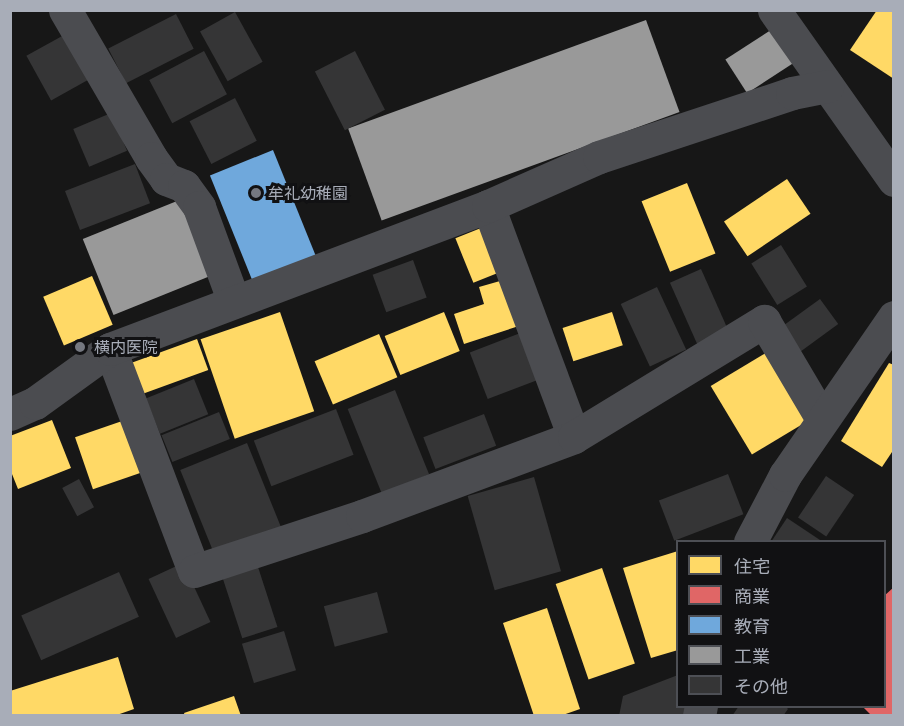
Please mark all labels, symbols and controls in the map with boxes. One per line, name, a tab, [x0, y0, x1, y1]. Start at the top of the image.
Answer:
place label: 牟礼幼稚園	[268, 183, 348, 203]
marker: 牟礼幼稚園	[249, 186, 263, 200]
place label: 横内医院	[94, 337, 158, 357]
marker: 横内医院	[71, 338, 89, 356]
legend	[676, 540, 886, 708]
text: 住宅	[734, 555, 770, 577]
text: 商業	[734, 585, 770, 607]
text: 教育	[734, 615, 770, 637]
text: 工業	[734, 645, 770, 667]
text: その他	[734, 675, 788, 697]

